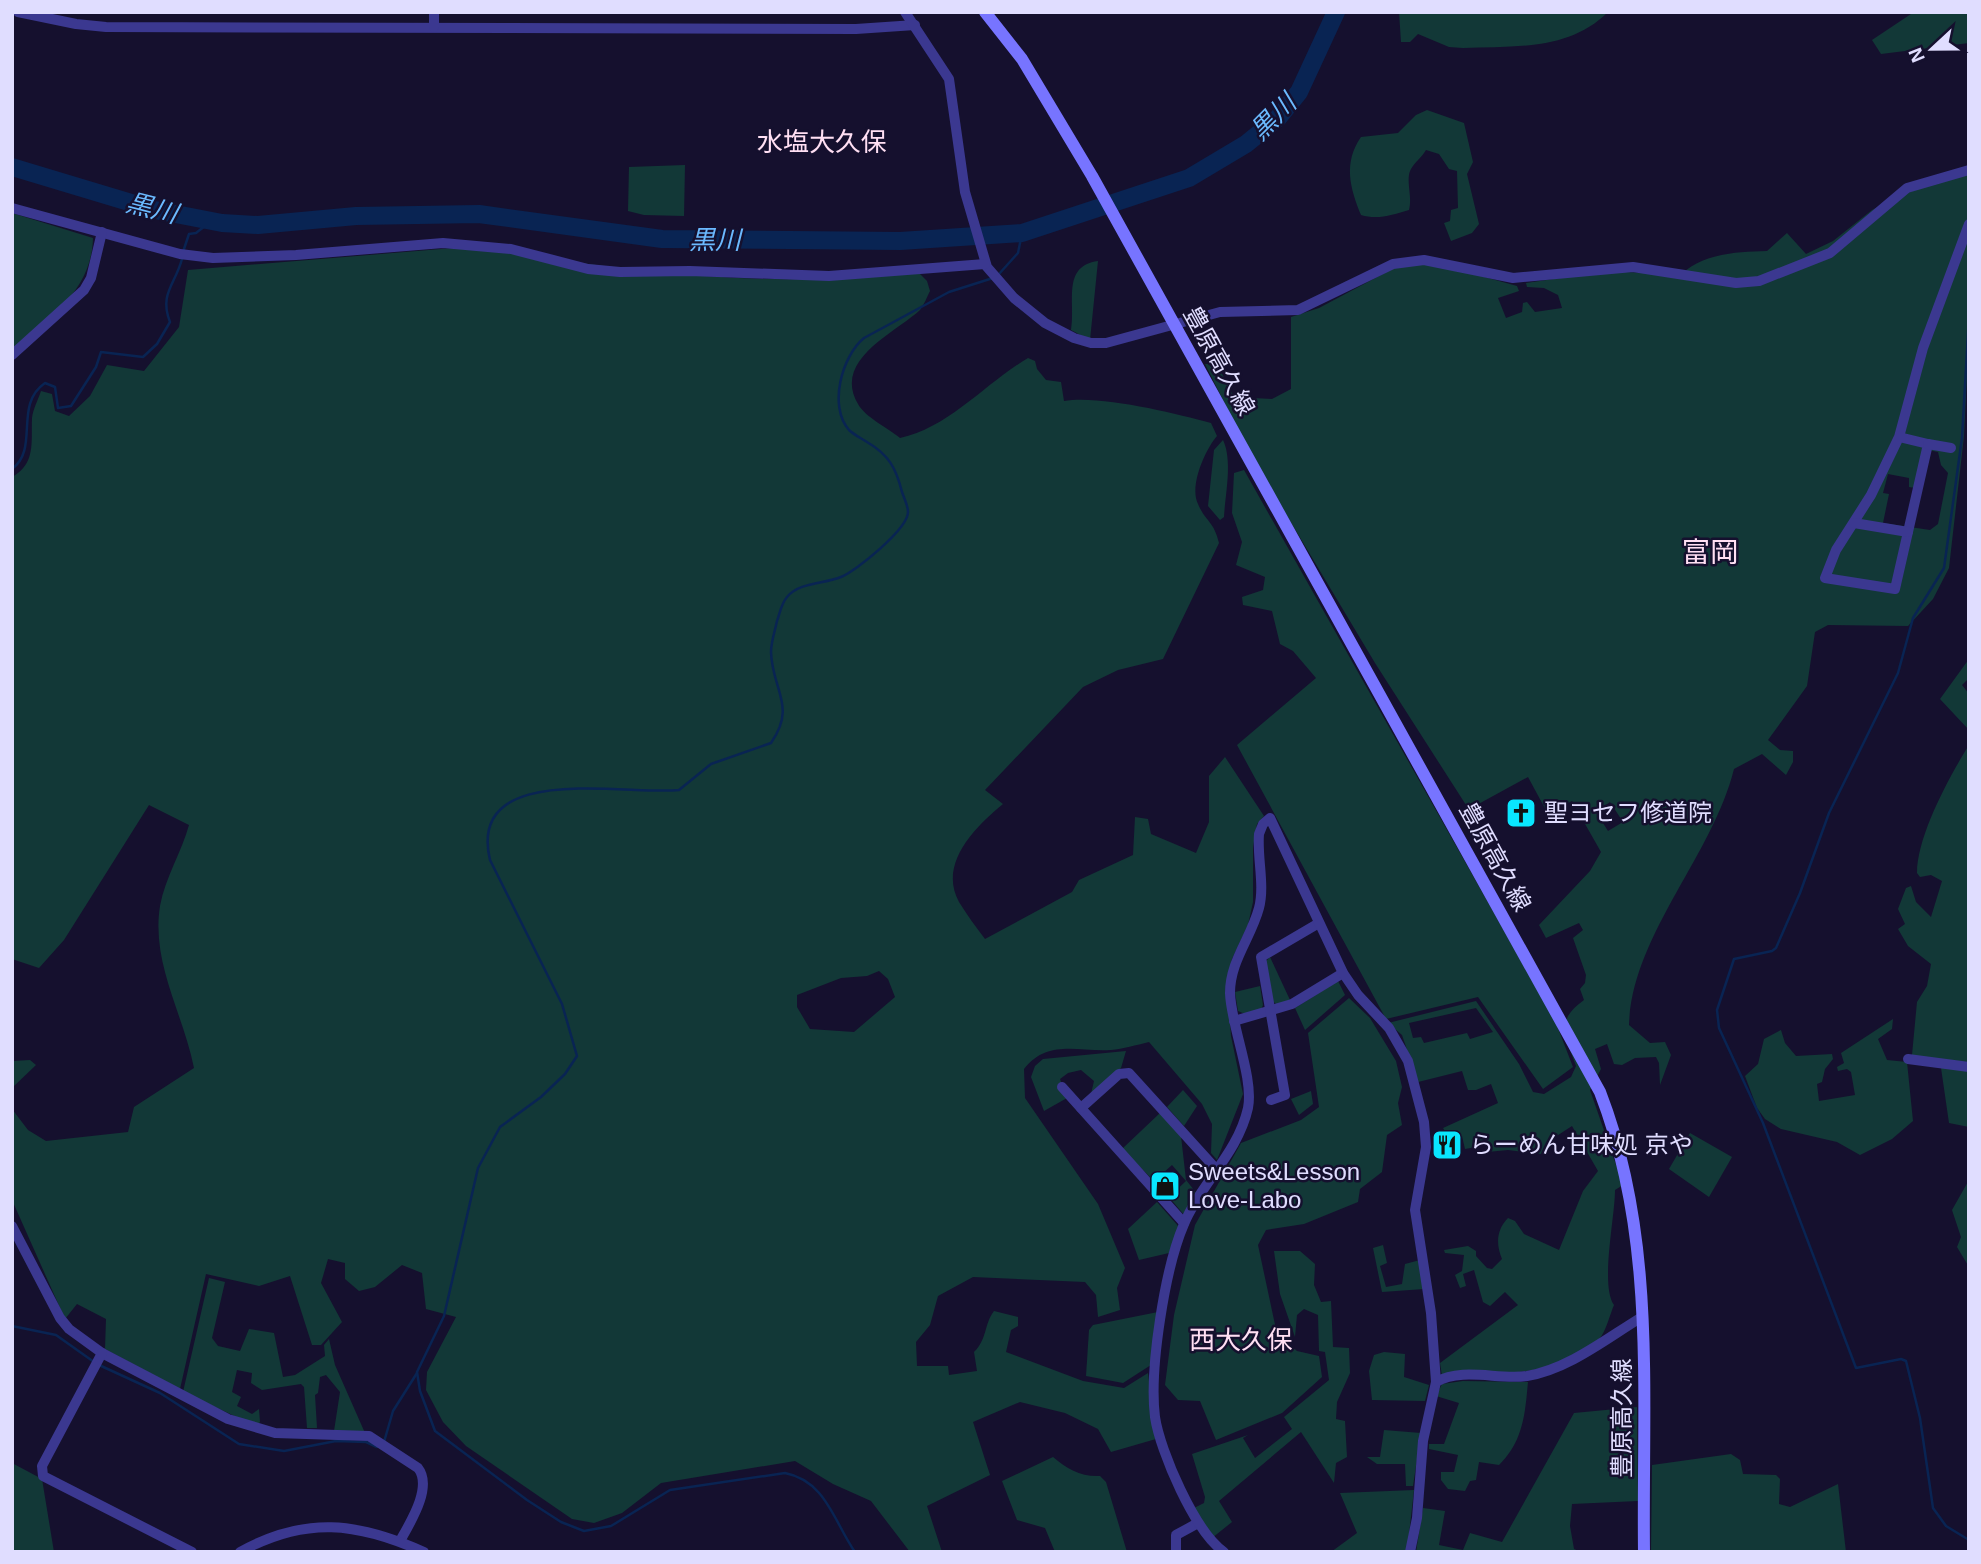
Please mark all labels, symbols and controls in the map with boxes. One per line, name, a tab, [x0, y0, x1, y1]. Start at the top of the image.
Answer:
north arrow	[1897, 14, 1967, 84]
text: N	[1904, 45, 1929, 65]
water label: 黒川	[1244, 86, 1304, 146]
district label: 水塩大久保	[757, 127, 887, 157]
water label: 黒川	[123, 187, 184, 230]
water label: 黒川	[689, 225, 744, 255]
street label: 豊原高久線	[1179, 302, 1260, 420]
district label: 富岡	[1682, 537, 1738, 568]
church icon: 聖ヨセフ修道院	[1504, 796, 1538, 830]
street label: 豊原高久線	[1455, 798, 1536, 916]
place label: 聖ヨセフ修道院	[1544, 799, 1712, 826]
restaurant icon: らーめん甘味処 京や	[1430, 1128, 1464, 1162]
place label: らーめん甘味処 京や	[1470, 1131, 1693, 1158]
place label: Sweets&Lesson Love-Labo	[1188, 1158, 1360, 1213]
shop icon: Sweets&Lesson Love-Labo	[1148, 1169, 1182, 1203]
district label: 西大久保	[1189, 1325, 1293, 1355]
street label: 豊原高久線	[1608, 1358, 1635, 1478]

